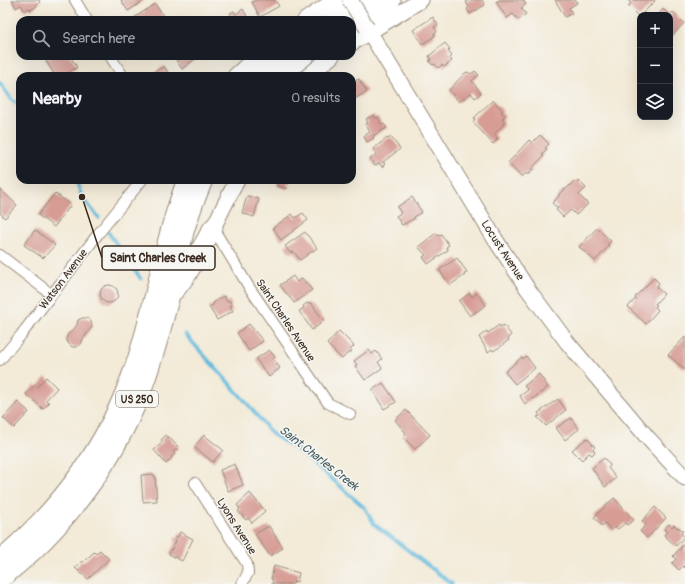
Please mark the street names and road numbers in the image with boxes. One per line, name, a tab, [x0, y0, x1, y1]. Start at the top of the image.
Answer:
street label: Locust Avenue	[478, 218, 527, 283]
street label: Watson Avenue	[37, 246, 91, 312]
street label: Saint Charles Avenue	[253, 277, 318, 364]
road number: US 250	[116, 391, 158, 407]
street label: Lyons Avenue	[214, 496, 259, 557]

